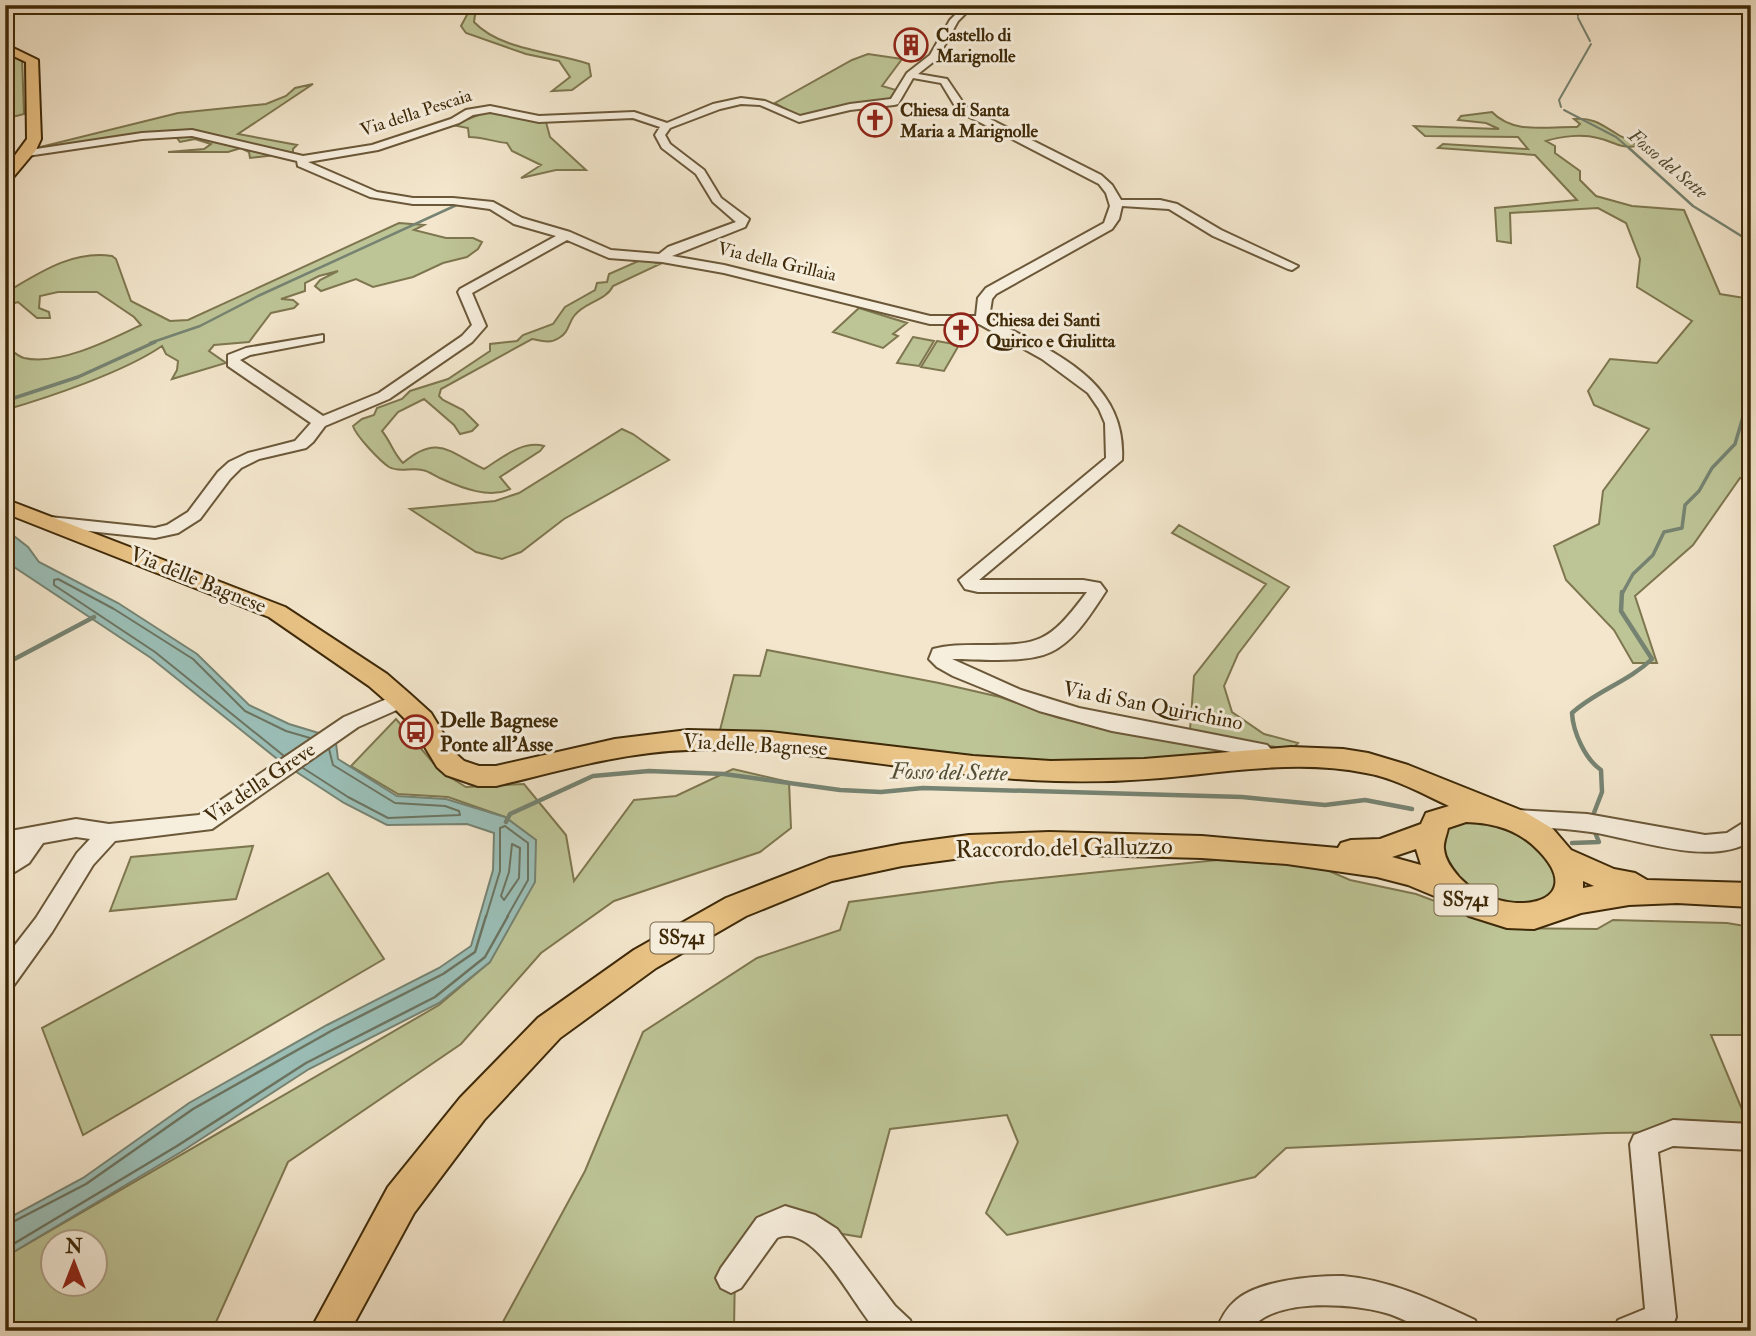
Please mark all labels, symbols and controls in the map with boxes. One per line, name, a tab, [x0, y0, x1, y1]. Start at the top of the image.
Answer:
place label: Castello di Marignolle	[935, 24, 1016, 68]
building icon: Castello di Marignolle	[892, 26, 930, 64]
street label: Via della Pescaia	[357, 84, 475, 142]
place label: Chiesa di Santa Maria a Marignolle	[899, 99, 1039, 143]
church icon: Chiesa di Santa Maria a Marignolle	[856, 101, 894, 139]
water label: Fosso del Sette	[1623, 123, 1713, 205]
street label: Via della Grillaia	[716, 237, 839, 287]
place label: Chiesa dei Santi Quirico e Giulitta	[986, 309, 1116, 353]
church icon: Chiesa dei Santi Quirico e Giulitta	[942, 311, 980, 349]
street label: Via delle Bagnese	[126, 540, 270, 620]
street label: Via di San Quirichino	[1061, 675, 1245, 737]
place label: Delle Bagnese Ponte all'Asse	[440, 707, 558, 758]
bus stop icon: Delle Bagnese Ponte all'Asse	[397, 713, 435, 751]
street label: Via delle Bagnese	[682, 728, 828, 762]
street label: Via della Greve	[199, 736, 321, 830]
water label: Fosso del Sette	[889, 756, 1008, 788]
street label: Raccordo del Galluzzo	[955, 831, 1173, 865]
road number: SS741	[1434, 885, 1498, 916]
road number: SS741	[650, 922, 714, 954]
north arrow	[38, 1228, 108, 1298]
text: N	[64, 1235, 83, 1259]

